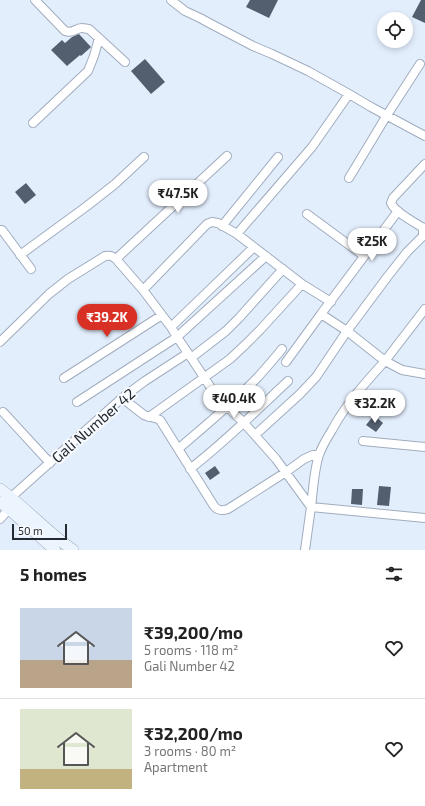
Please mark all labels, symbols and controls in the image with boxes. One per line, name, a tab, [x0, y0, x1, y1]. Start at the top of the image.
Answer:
map controls	[377, 12, 413, 48]
button: locate	[377, 12, 413, 48]
pin: ₹47.5K	[145, 180, 211, 214]
text: ₹47.5K	[158, 185, 198, 201]
pin: ₹25K	[348, 228, 396, 262]
text: ₹25K	[357, 233, 387, 249]
pin: ₹39.2K	[74, 304, 140, 338]
text: ₹39.2K	[86, 309, 128, 325]
street label: Gali Number 42	[48, 384, 138, 466]
pin: ₹40.4K	[201, 385, 267, 419]
text: ₹40.4K	[212, 390, 256, 406]
pin: ₹32.2K	[342, 390, 408, 424]
text: ₹32.2K	[354, 395, 396, 411]
scale bar	[12, 522, 67, 541]
text: 50 m	[18, 524, 43, 537]
icon: filters	[383, 563, 405, 585]
text: 5 homes	[20, 564, 87, 584]
text: ₹39,200/mo	[144, 622, 243, 642]
icon: home	[52, 624, 100, 672]
icon: heart	[383, 637, 405, 659]
text: 5 rooms · 118 m²	[144, 642, 238, 658]
text: Gali Number 42	[144, 658, 235, 674]
text: ₹32,200/mo	[144, 723, 243, 743]
icon: home	[52, 725, 100, 773]
icon: heart	[383, 738, 405, 760]
text: 3 rooms · 80 m²	[144, 743, 236, 759]
text: Apartment	[144, 759, 208, 775]

